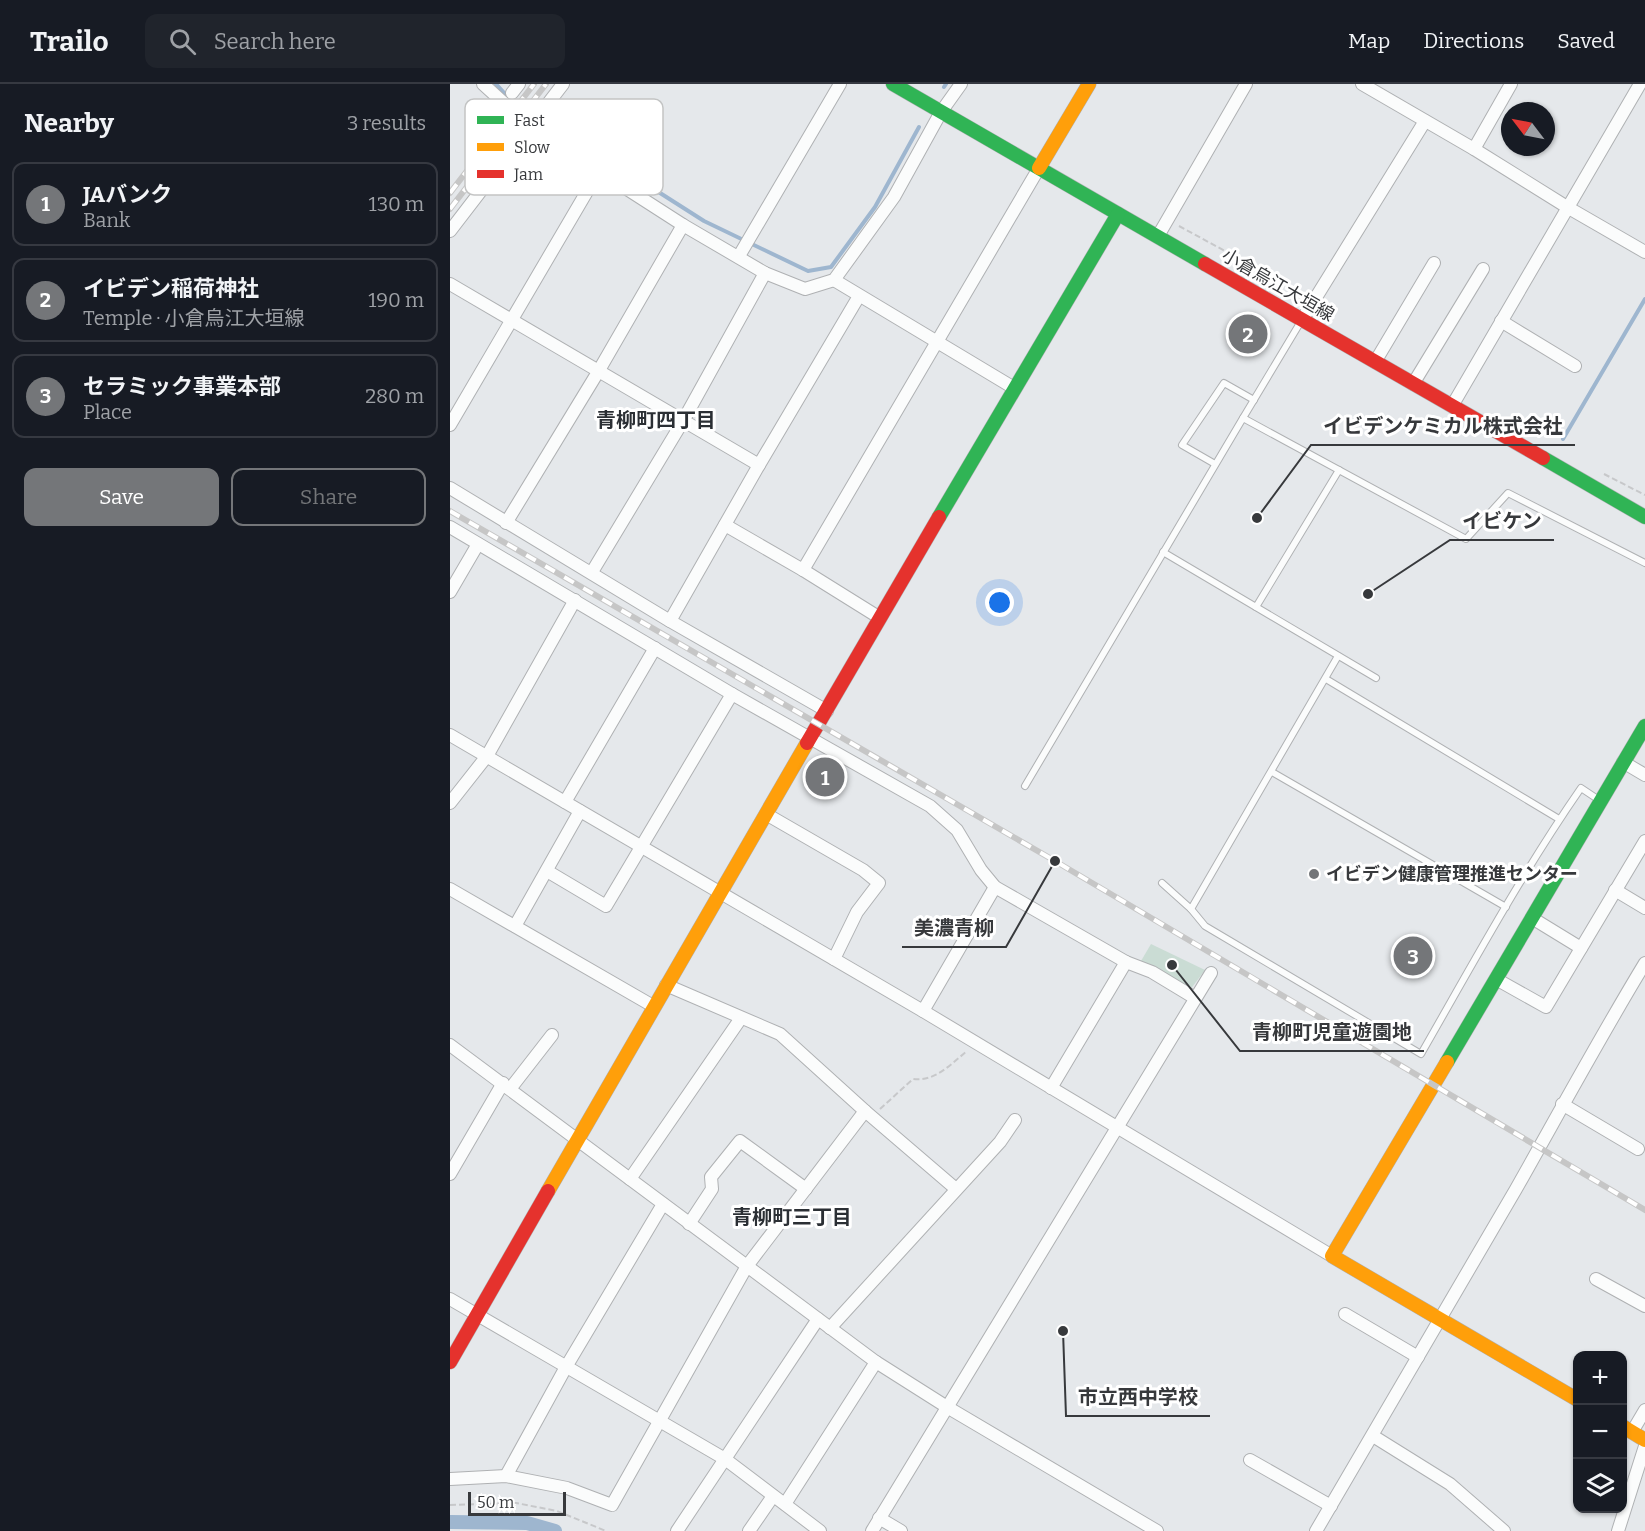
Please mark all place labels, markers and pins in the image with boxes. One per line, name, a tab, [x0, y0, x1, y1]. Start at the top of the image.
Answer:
pin: 2	[1228, 312, 1268, 356]
callout: イビデンケミカル株式会社	[1311, 407, 1575, 445]
callout: イビケン	[1450, 502, 1554, 540]
pin: 1	[806, 754, 844, 800]
place label: イビデン健康管理推進センター	[1326, 863, 1578, 885]
marker: イビデン健康管理推進センター	[1307, 867, 1321, 881]
callout: 美濃青柳	[902, 909, 1006, 947]
pin: 3	[1394, 934, 1432, 978]
callout: 青柳町児童遊園地	[1240, 1013, 1424, 1051]
callout: 市立西中学校	[1066, 1378, 1210, 1416]

